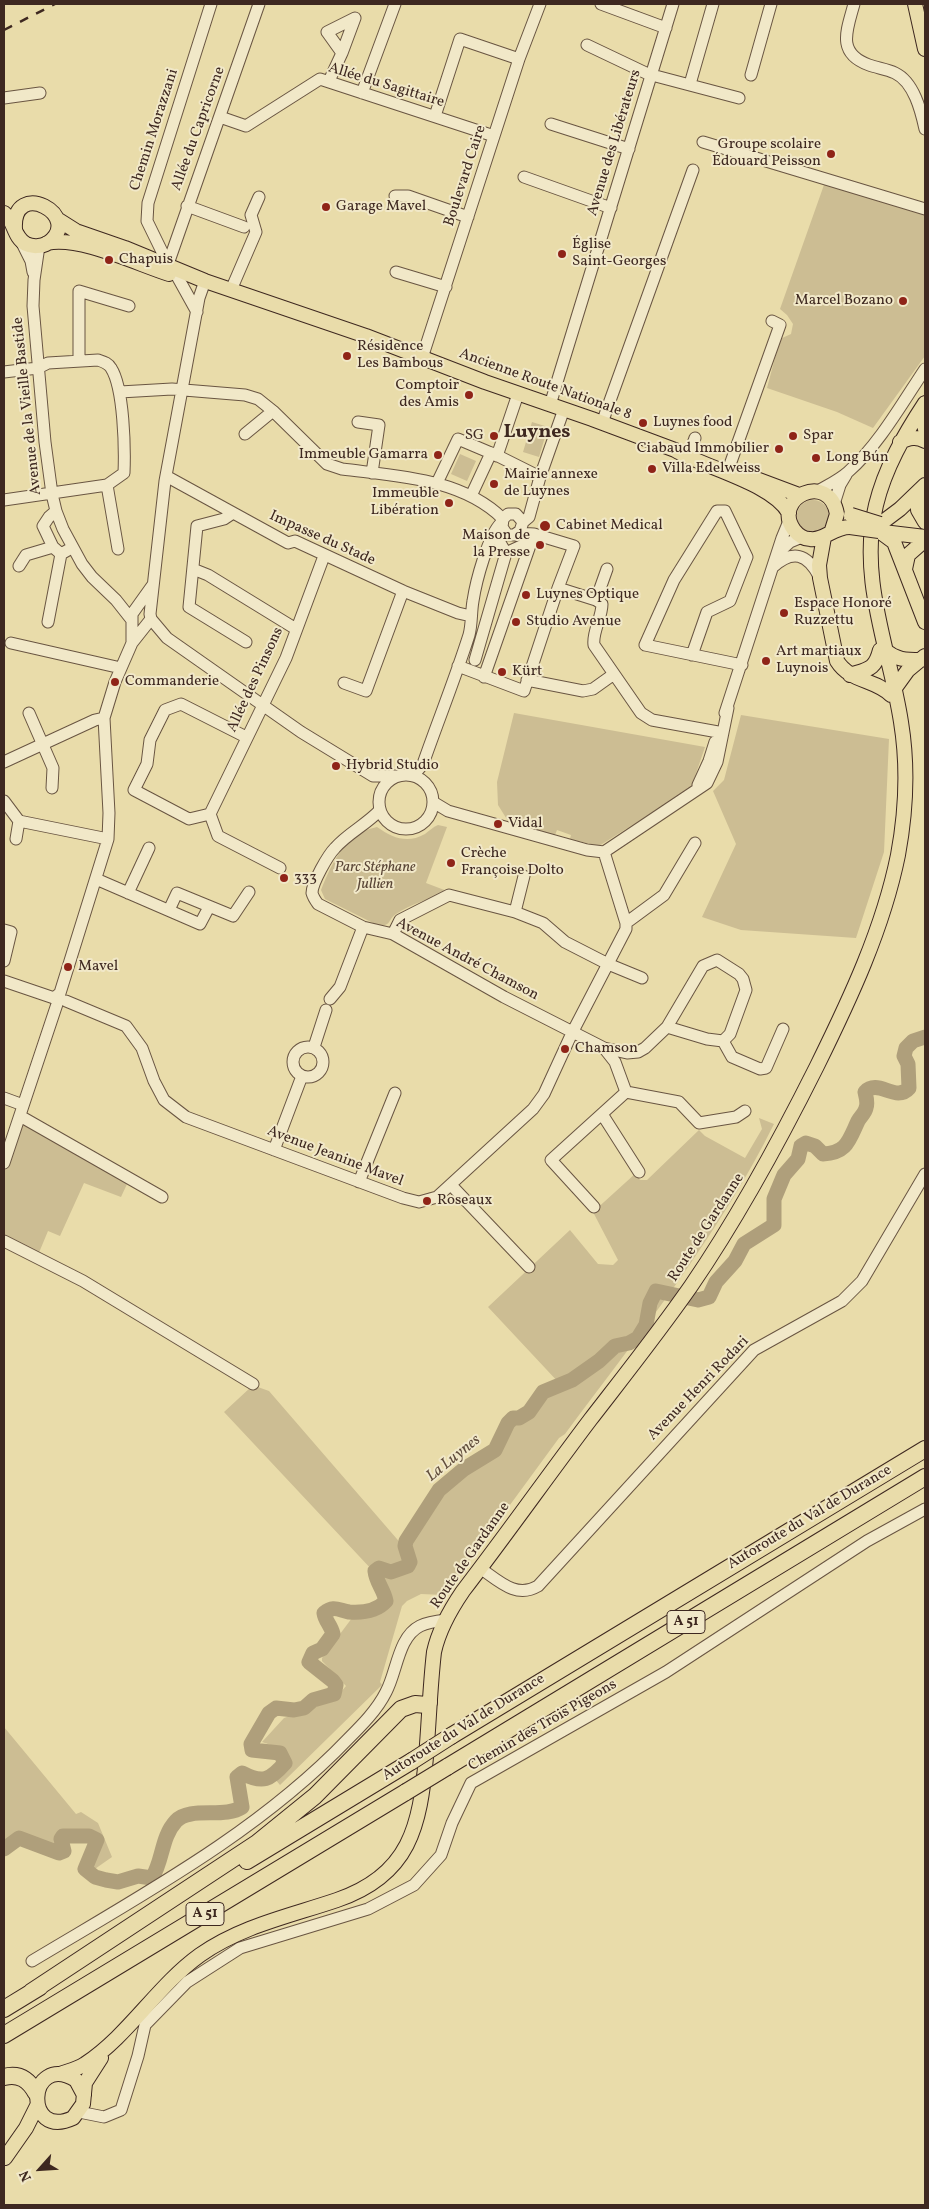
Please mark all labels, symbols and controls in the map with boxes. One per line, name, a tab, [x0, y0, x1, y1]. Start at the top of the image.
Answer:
street label: Allée du Sagittaire	[326, 60, 446, 112]
street label: Allée du Capricorne	[168, 65, 230, 193]
street label: Chemin Morazzani	[127, 67, 183, 193]
street label: Avenue des Libérateurs	[584, 68, 646, 218]
street label: Boulevard Caire	[441, 123, 491, 229]
place label: Groupe scolaire Édouard Peisson	[712, 136, 821, 171]
marker: Groupe scolaire Édouard Peisson	[825, 148, 837, 160]
place label: Garage Mavel	[336, 198, 426, 216]
marker: Garage Mavel	[320, 201, 332, 213]
place label: Église Saint-Georges	[572, 236, 666, 271]
marker: Église Saint-Georges	[556, 248, 568, 260]
place label: Chapuis	[119, 251, 173, 269]
marker: Chapuis	[103, 254, 115, 266]
place label: Marcel Bozano	[795, 292, 893, 310]
marker: Marcel Bozano	[897, 295, 909, 307]
street label: Avenue de la Vieille Bastide	[10, 316, 46, 496]
place label: Résidence Les Bambous	[357, 338, 443, 373]
street label: Ancienne Route Nationale 8	[456, 345, 634, 425]
marker: Résidence Les Bambous	[341, 350, 353, 362]
place label: Comptoir des Amis	[395, 377, 459, 412]
marker: Comptoir des Amis	[463, 389, 475, 401]
place label: Luynes food	[653, 414, 733, 432]
marker: Luynes food	[637, 417, 649, 429]
district label: Luynes	[503, 421, 571, 445]
place label: SG	[465, 427, 484, 445]
place label: Spar	[803, 427, 834, 445]
marker: SG	[488, 430, 500, 442]
marker: Spar	[787, 430, 799, 442]
place label: Ciabaud Immobilier	[637, 440, 769, 458]
marker: Ciabaud Immobilier	[773, 443, 785, 455]
place label: Immeuble Gamarra	[299, 446, 428, 464]
marker: Immeuble Gamarra	[432, 449, 444, 461]
place label: Long Bún	[826, 449, 889, 467]
marker: Long Bún	[810, 452, 822, 464]
place label: Villa Edelweiss	[662, 460, 760, 478]
marker: Villa Edelweiss	[646, 463, 658, 475]
place label: Mairie annexe de Luynes	[504, 466, 598, 501]
marker: Mairie annexe de Luynes	[488, 478, 500, 490]
place label: Immeuble Libération	[371, 485, 439, 520]
marker: Immeuble Libération	[443, 497, 455, 509]
street label: Impasse du Stade	[266, 508, 378, 570]
place label: Cabinet Medical	[556, 517, 663, 535]
marker: Cabinet Medical	[538, 519, 552, 533]
place label: Maison de la Presse	[462, 527, 530, 562]
marker: Maison de la Presse	[534, 539, 546, 551]
place label: Luynes Optique	[536, 586, 639, 604]
marker: Luynes Optique	[520, 589, 532, 601]
place label: Espace Honoré Ruzzettu	[794, 595, 892, 630]
marker: Espace Honoré Ruzzettu	[778, 607, 790, 619]
place label: Studio Avenue	[526, 613, 621, 631]
marker: Studio Avenue	[510, 616, 522, 628]
street label: Allée des Pinsons	[224, 625, 288, 735]
place label: Art martiaux Luynois	[776, 643, 862, 678]
marker: Art martiaux Luynois	[760, 655, 772, 667]
place label: Kürt	[512, 663, 542, 681]
marker: Kürt	[496, 666, 508, 678]
place label: Commanderie	[125, 673, 219, 691]
marker: Commanderie	[109, 676, 121, 688]
place label: Hybrid Studio	[346, 757, 439, 775]
marker: Hybrid Studio	[330, 760, 342, 772]
place label: Vidal	[508, 815, 542, 833]
marker: Vidal	[492, 818, 504, 830]
place label: Crèche Françoise Dolto	[461, 845, 564, 880]
marker: Crèche Françoise Dolto	[445, 857, 457, 869]
park label: Parc Stéphane Jullien	[335, 859, 415, 894]
place label: 333	[294, 869, 317, 887]
marker: 333	[278, 872, 290, 884]
street label: Avenue André Chamson	[392, 915, 542, 1005]
place label: Mavel	[78, 958, 118, 976]
marker: Mavel	[62, 961, 74, 973]
place label: Chamson	[575, 1040, 638, 1058]
marker: Chamson	[559, 1043, 571, 1055]
street label: Avenue Jeanine Mavel	[264, 1123, 406, 1191]
street label: Route de Gardanne	[665, 1170, 749, 1286]
place label: Roseaux	[437, 1192, 492, 1210]
marker: Roseaux	[421, 1195, 433, 1207]
street label: Avenue Henri Rodari	[645, 1333, 753, 1445]
water label: La Luynes	[423, 1431, 485, 1487]
street label: Autoroute du Val de Durance	[725, 1462, 895, 1574]
street label: Route de Gardanne	[428, 1499, 514, 1613]
road number: A 51	[667, 1610, 705, 1634]
street label: Autoroute du Val de Durance	[379, 1671, 549, 1785]
street label: Chemin des Trois Pigeons	[466, 1676, 620, 1776]
road number: A 51	[186, 1902, 224, 1926]
north arrow	[15, 2144, 65, 2194]
text: N	[15, 2167, 37, 2185]

